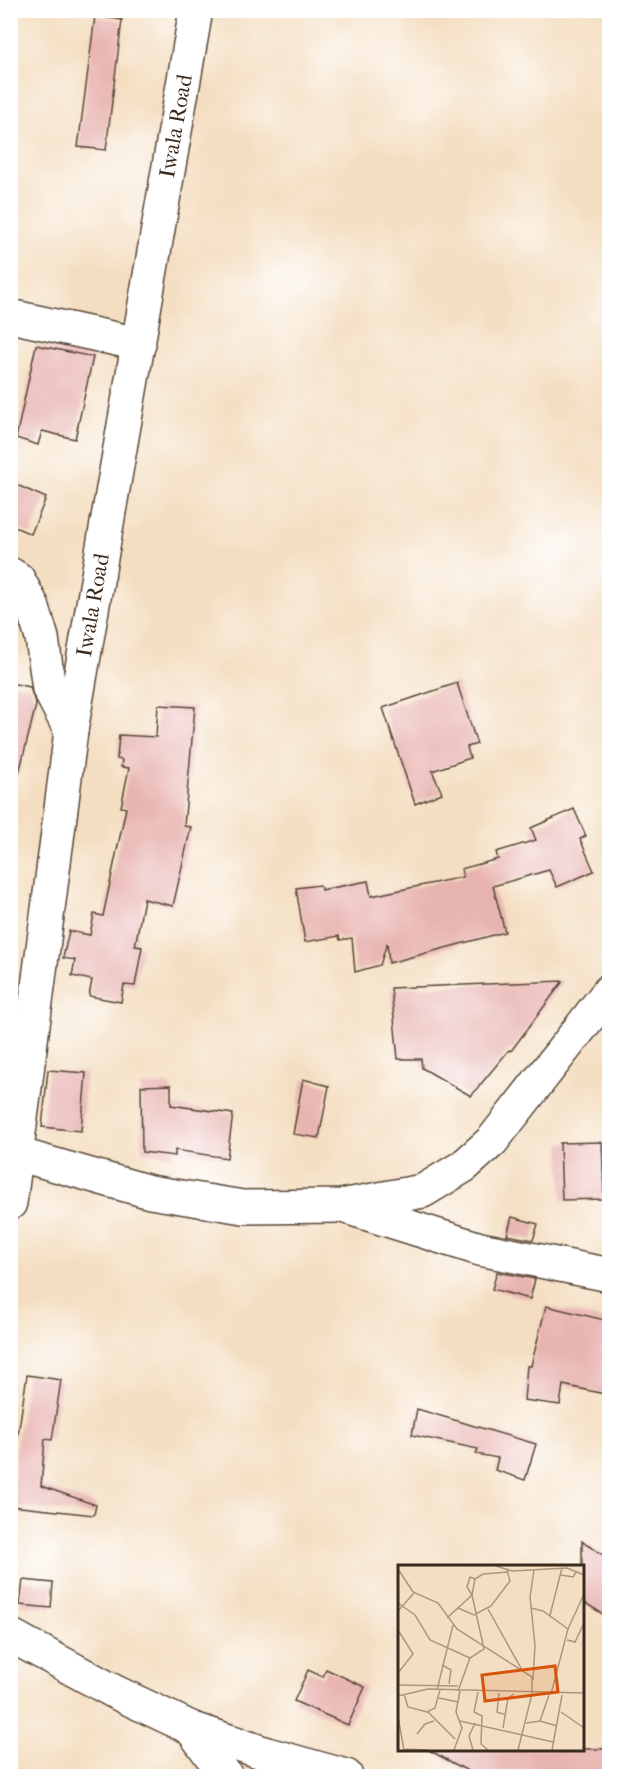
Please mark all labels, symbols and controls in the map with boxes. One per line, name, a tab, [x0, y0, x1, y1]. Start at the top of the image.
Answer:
street label: Iwala Road	[154, 71, 198, 180]
street label: Iwala Road	[71, 550, 115, 659]
inset map	[398, 1565, 584, 1751]

